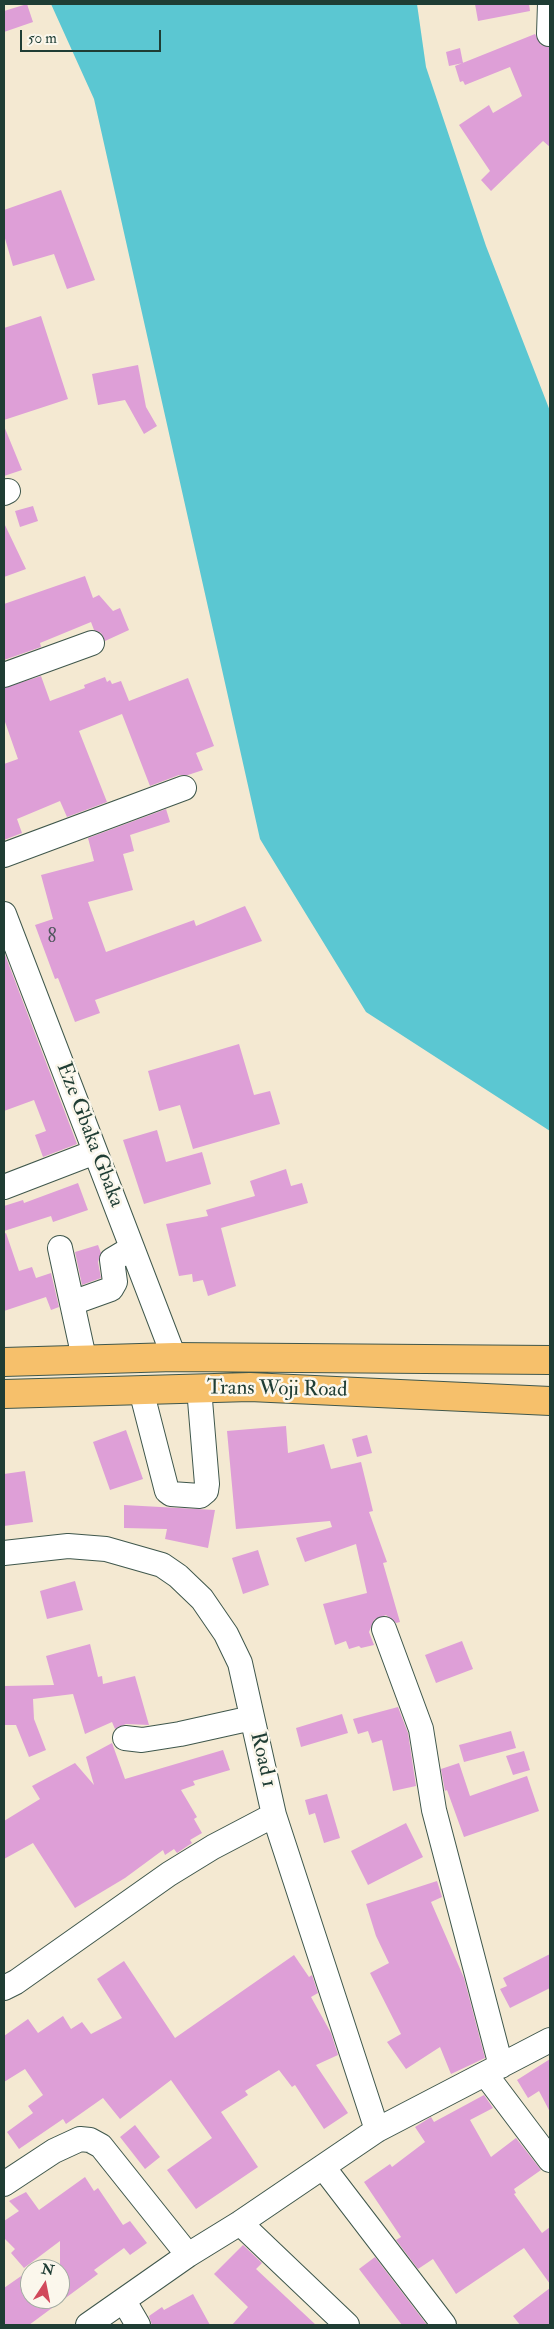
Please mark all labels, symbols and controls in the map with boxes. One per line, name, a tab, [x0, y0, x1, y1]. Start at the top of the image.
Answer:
scale bar	[22, 20, 164, 52]
text: 50 m	[28, 29, 57, 48]
house number: 8	[48, 927, 56, 949]
street label: Eze Gbaka Gbaka	[50, 1059, 128, 1211]
street label: Trans Woji Road	[206, 1376, 348, 1404]
street label: Road 1	[243, 1730, 281, 1790]
north arrow	[20, 2259, 70, 2309]
text: N	[40, 2260, 56, 2279]

